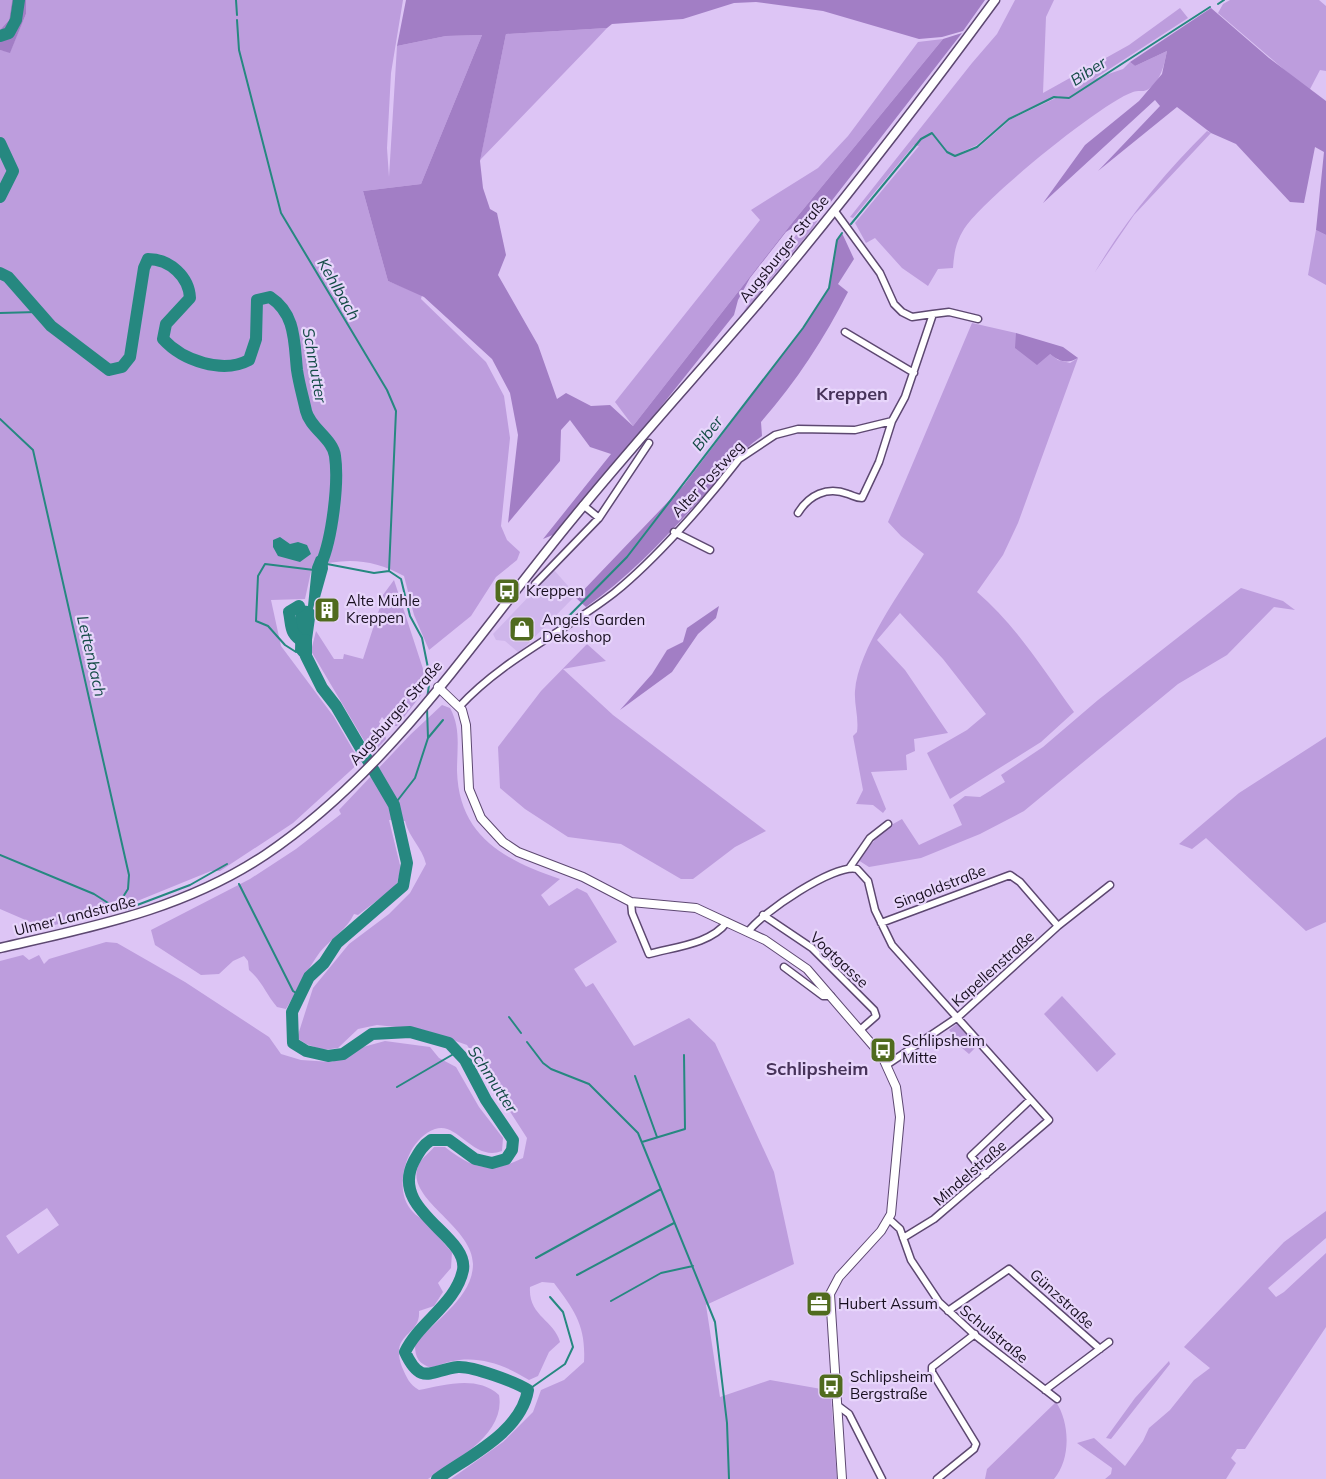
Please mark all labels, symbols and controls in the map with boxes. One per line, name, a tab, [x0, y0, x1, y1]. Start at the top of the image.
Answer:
water label: Biber	[1066, 51, 1111, 90]
street label: Augsburger Straße	[735, 191, 833, 306]
water label: Kehlbach	[313, 254, 365, 324]
water label: Schmutter	[299, 326, 332, 405]
district label: Kreppen	[816, 382, 888, 405]
water label: Biber	[687, 411, 728, 454]
street label: Alter Postweg	[667, 436, 748, 521]
bus stop icon: Kreppen	[492, 576, 522, 606]
place label: Kreppen	[526, 581, 584, 600]
place label: Alte Mühle Kreppen	[346, 591, 420, 627]
building icon: Alte Mühle Kreppen	[312, 595, 342, 625]
place label: Angels Garden Dekoshop	[542, 610, 645, 646]
water label: Lettenbach	[73, 613, 111, 699]
shop icon: Angels Garden Dekoshop	[507, 614, 537, 644]
street label: Augsburger Straße	[345, 656, 446, 769]
street label: Singoldstraße	[891, 860, 988, 913]
street label: Ulmer Landstraße	[12, 891, 138, 940]
street label: Kapellenstraße	[948, 927, 1038, 1011]
street label: Vogtgasse	[806, 928, 873, 992]
place label: Schlipsheim Mitte	[902, 1031, 985, 1067]
bus stop icon: Schlipsheim Mitte	[868, 1035, 898, 1065]
water label: Schmutter	[464, 1042, 523, 1117]
district label: Schlipsheim	[766, 1057, 868, 1080]
street label: Mindelstraße	[929, 1136, 1010, 1210]
street label: Günzstraße	[1026, 1265, 1099, 1333]
office icon: Hubert Assum	[804, 1289, 834, 1319]
place label: Hubert Assum	[838, 1294, 938, 1313]
street label: Schulstraße	[956, 1300, 1032, 1367]
place label: Schlipsheim Bergstraße	[850, 1367, 933, 1403]
bus stop icon: Schlipsheim Bergstraße	[816, 1371, 846, 1401]

